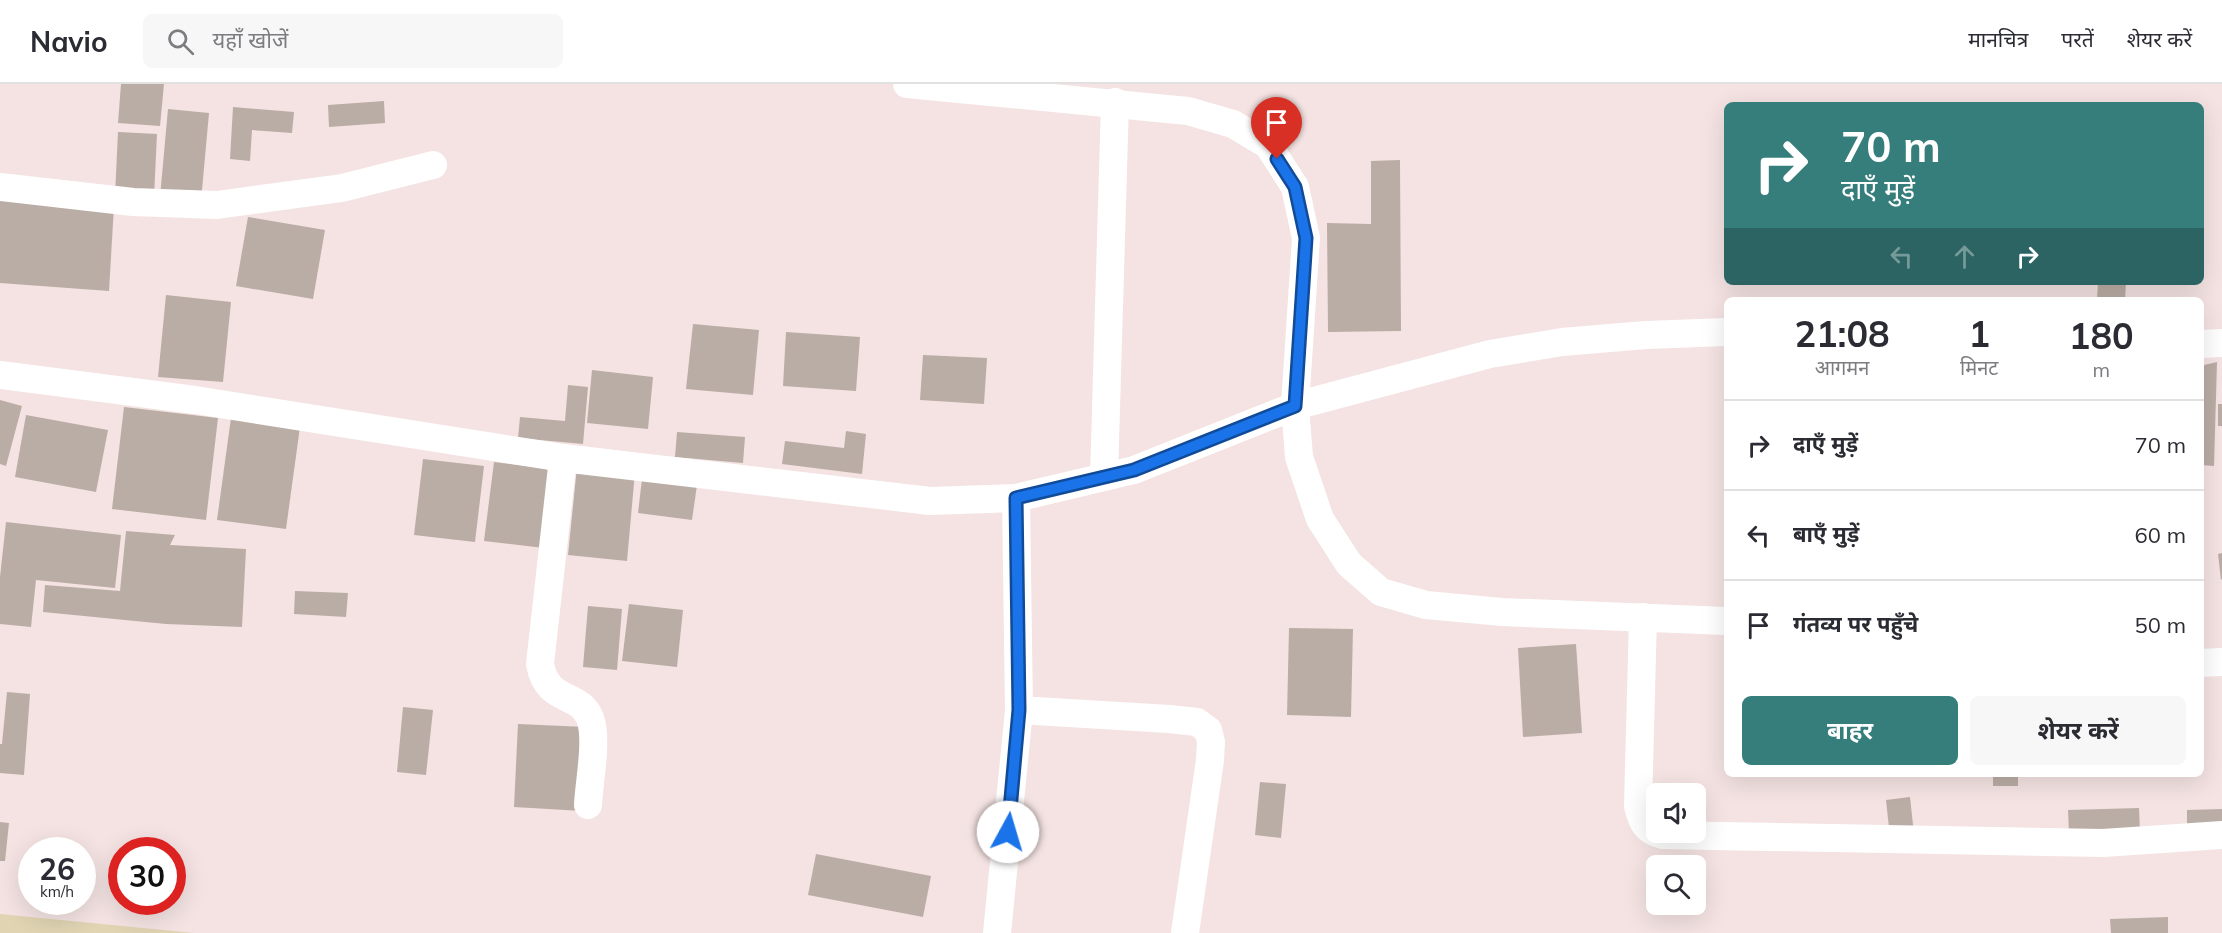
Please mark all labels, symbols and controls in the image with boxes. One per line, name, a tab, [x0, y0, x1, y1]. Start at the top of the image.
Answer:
search box	[143, 14, 563, 68]
text: Navio	[30, 24, 107, 59]
icon: search	[164, 25, 197, 58]
text: यहाँ खोजें	[212, 26, 288, 54]
text: मानचित्र	[1968, 26, 2028, 52]
text: परतें	[2061, 26, 2094, 52]
text: शेयर करें	[2127, 26, 2192, 52]
pin	[1251, 97, 1302, 159]
icon: arrive	[1260, 106, 1293, 139]
text: 70 m	[1841, 120, 1941, 173]
icon: right	[1742, 126, 1820, 204]
text: दाएँ मुड़ें	[1841, 172, 1915, 206]
icon: left	[1885, 240, 1918, 273]
icon: ahead	[1948, 240, 1981, 273]
icon: right	[2011, 240, 2044, 273]
text: 21:08	[1794, 311, 1890, 356]
text: 1	[1968, 311, 1990, 356]
text: 180	[2069, 313, 2134, 358]
text: आगमन	[1815, 355, 1869, 380]
text: मिनट	[1960, 355, 1998, 380]
text: m	[2092, 357, 2110, 382]
icon: right	[1742, 429, 1775, 462]
text: दाएँ मुड़ें	[1793, 430, 1858, 458]
text: 70 m	[2135, 431, 2186, 459]
icon: left	[1742, 519, 1775, 552]
text: बाएँ मुड़ें	[1793, 520, 1859, 548]
text: 60 m	[2135, 521, 2186, 549]
icon: arrive	[1742, 609, 1775, 642]
text: गंतव्य पर पहुँचे	[1793, 610, 1918, 638]
text: 50 m	[2135, 611, 2186, 639]
button: बाहर	[1742, 696, 1958, 765]
button: शेयर करें	[1970, 696, 2186, 765]
map controls	[1646, 783, 1706, 915]
button: sound	[1646, 783, 1706, 843]
position arrow	[976, 800, 1040, 864]
speed limit sign: 30	[108, 837, 186, 915]
text: 26	[39, 850, 75, 888]
button: search	[1646, 855, 1706, 915]
text: km/h	[40, 882, 74, 901]

